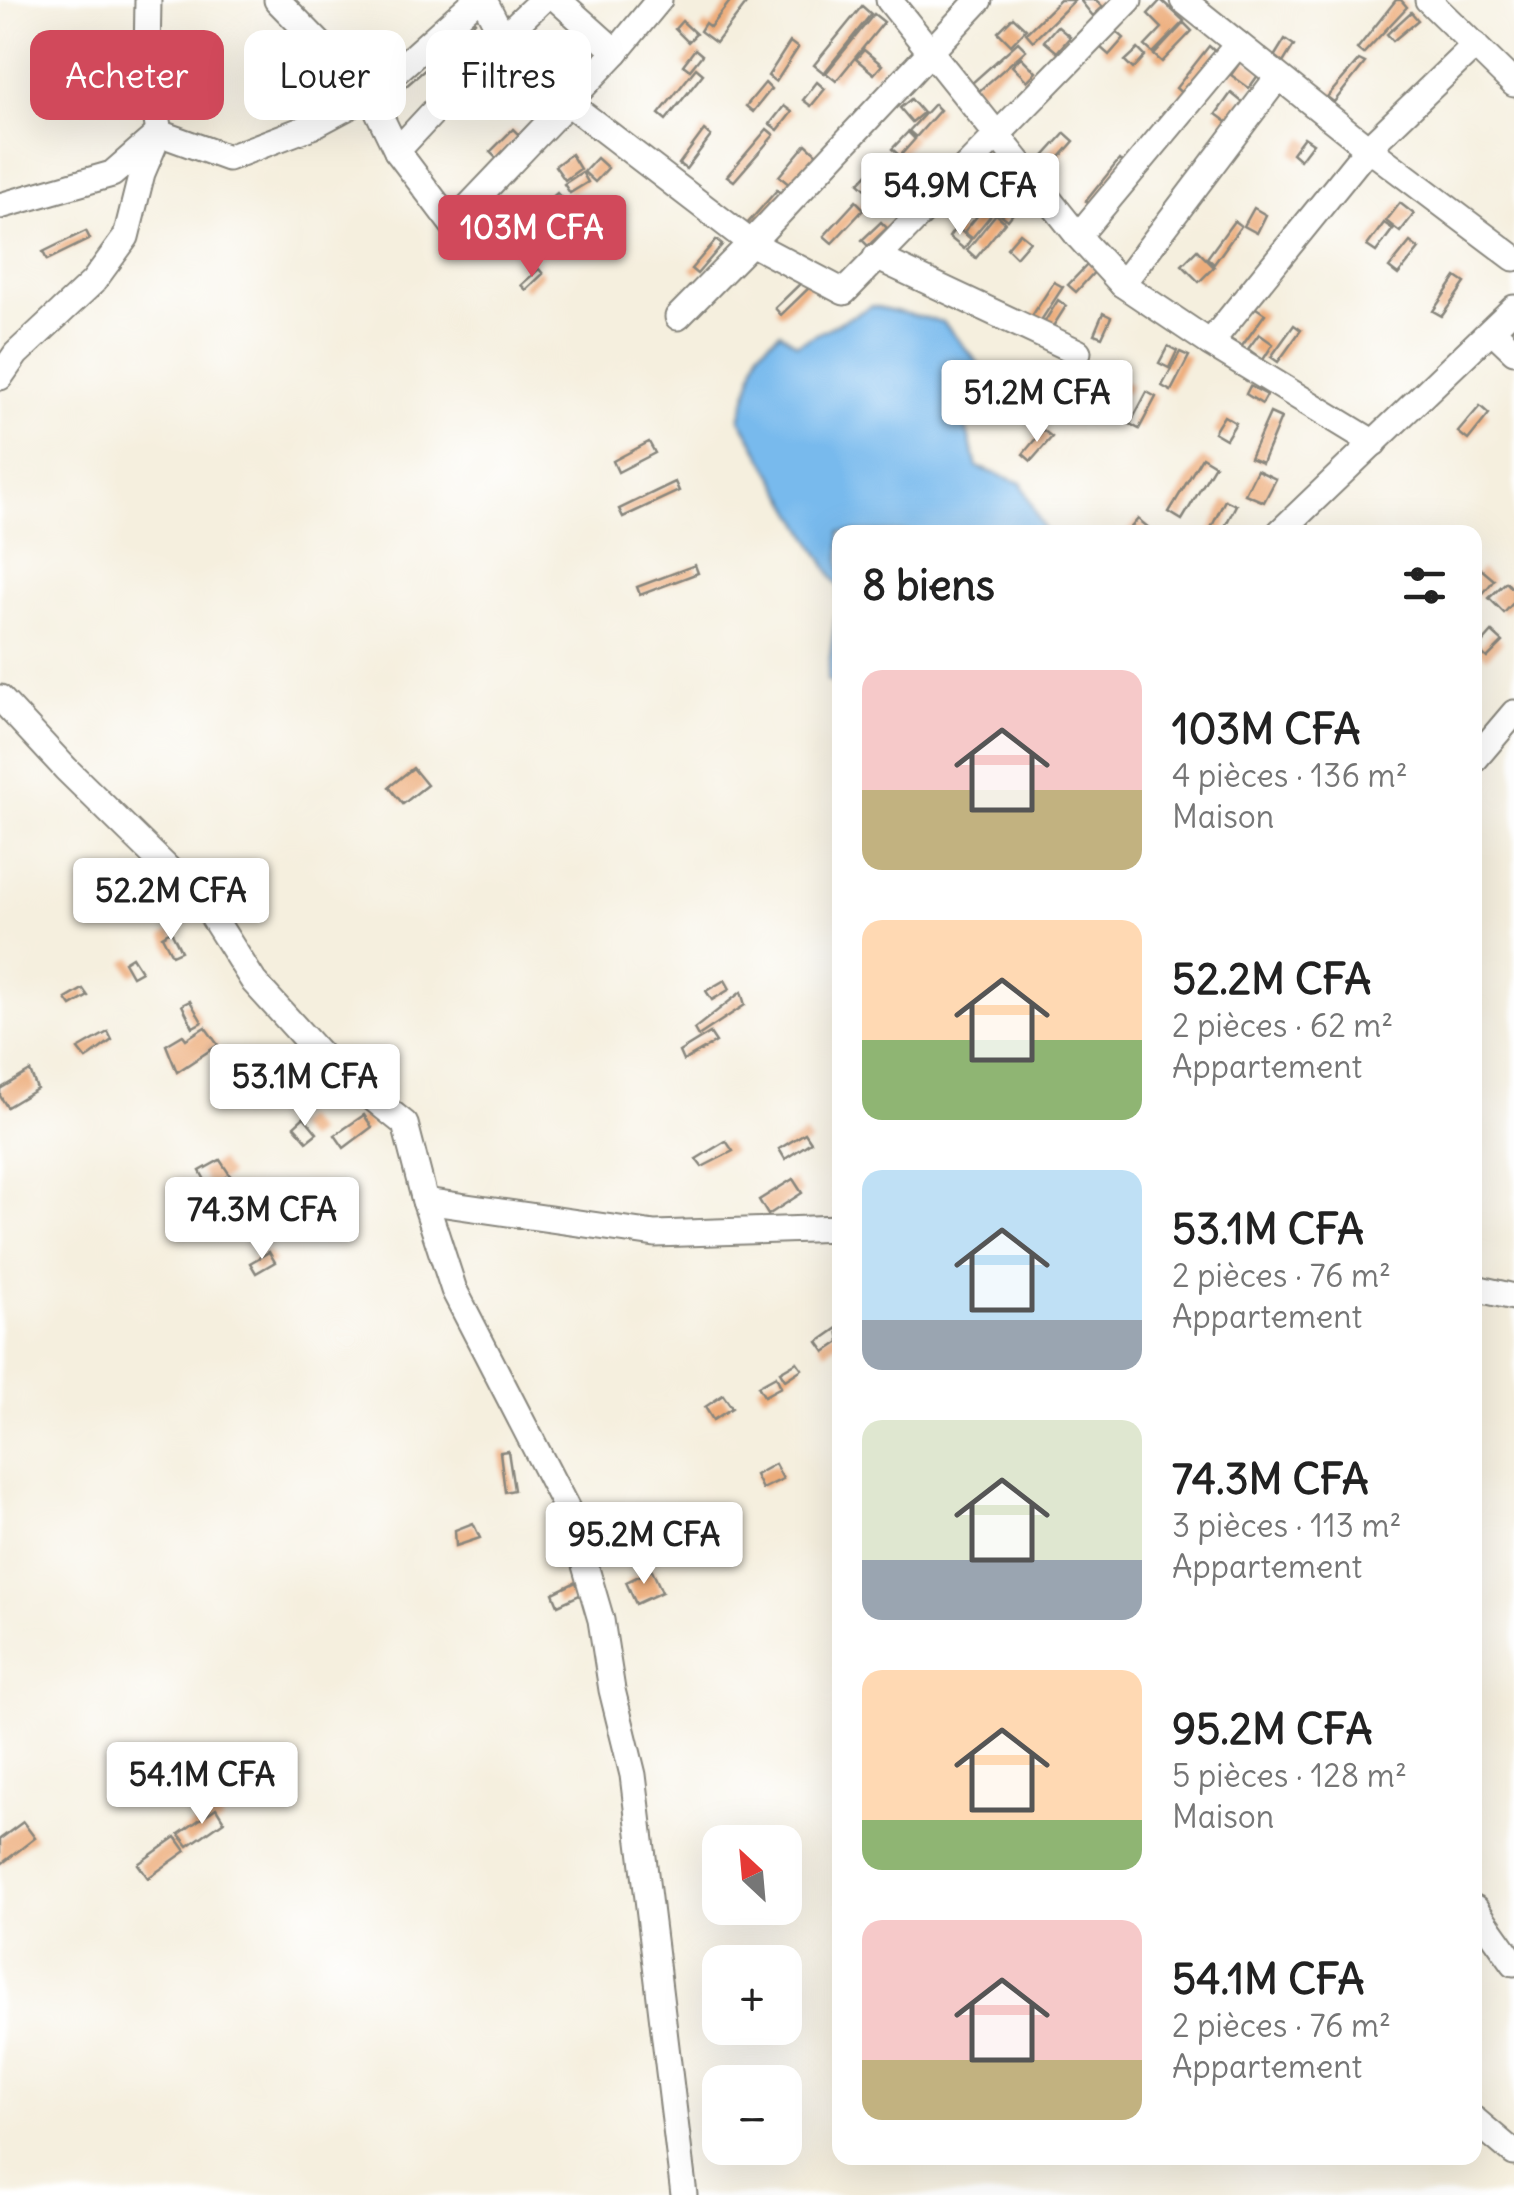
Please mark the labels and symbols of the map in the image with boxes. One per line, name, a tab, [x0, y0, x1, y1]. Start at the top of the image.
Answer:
pin: 54.9M CFA	[846, 153, 1074, 238]
pin: 103M CFA	[429, 195, 635, 280]
pin: 51.2M CFA	[923, 360, 1151, 445]
pin: 52.2M CFA	[57, 858, 285, 943]
pin: 53.1M CFA	[191, 1044, 419, 1129]
pin: 74.3M CFA	[148, 1177, 376, 1262]
pin: 95.2M CFA	[530, 1502, 758, 1587]
pin: 54.1M CFA	[88, 1742, 316, 1827]
north arrow	[702, 1825, 802, 1925]

